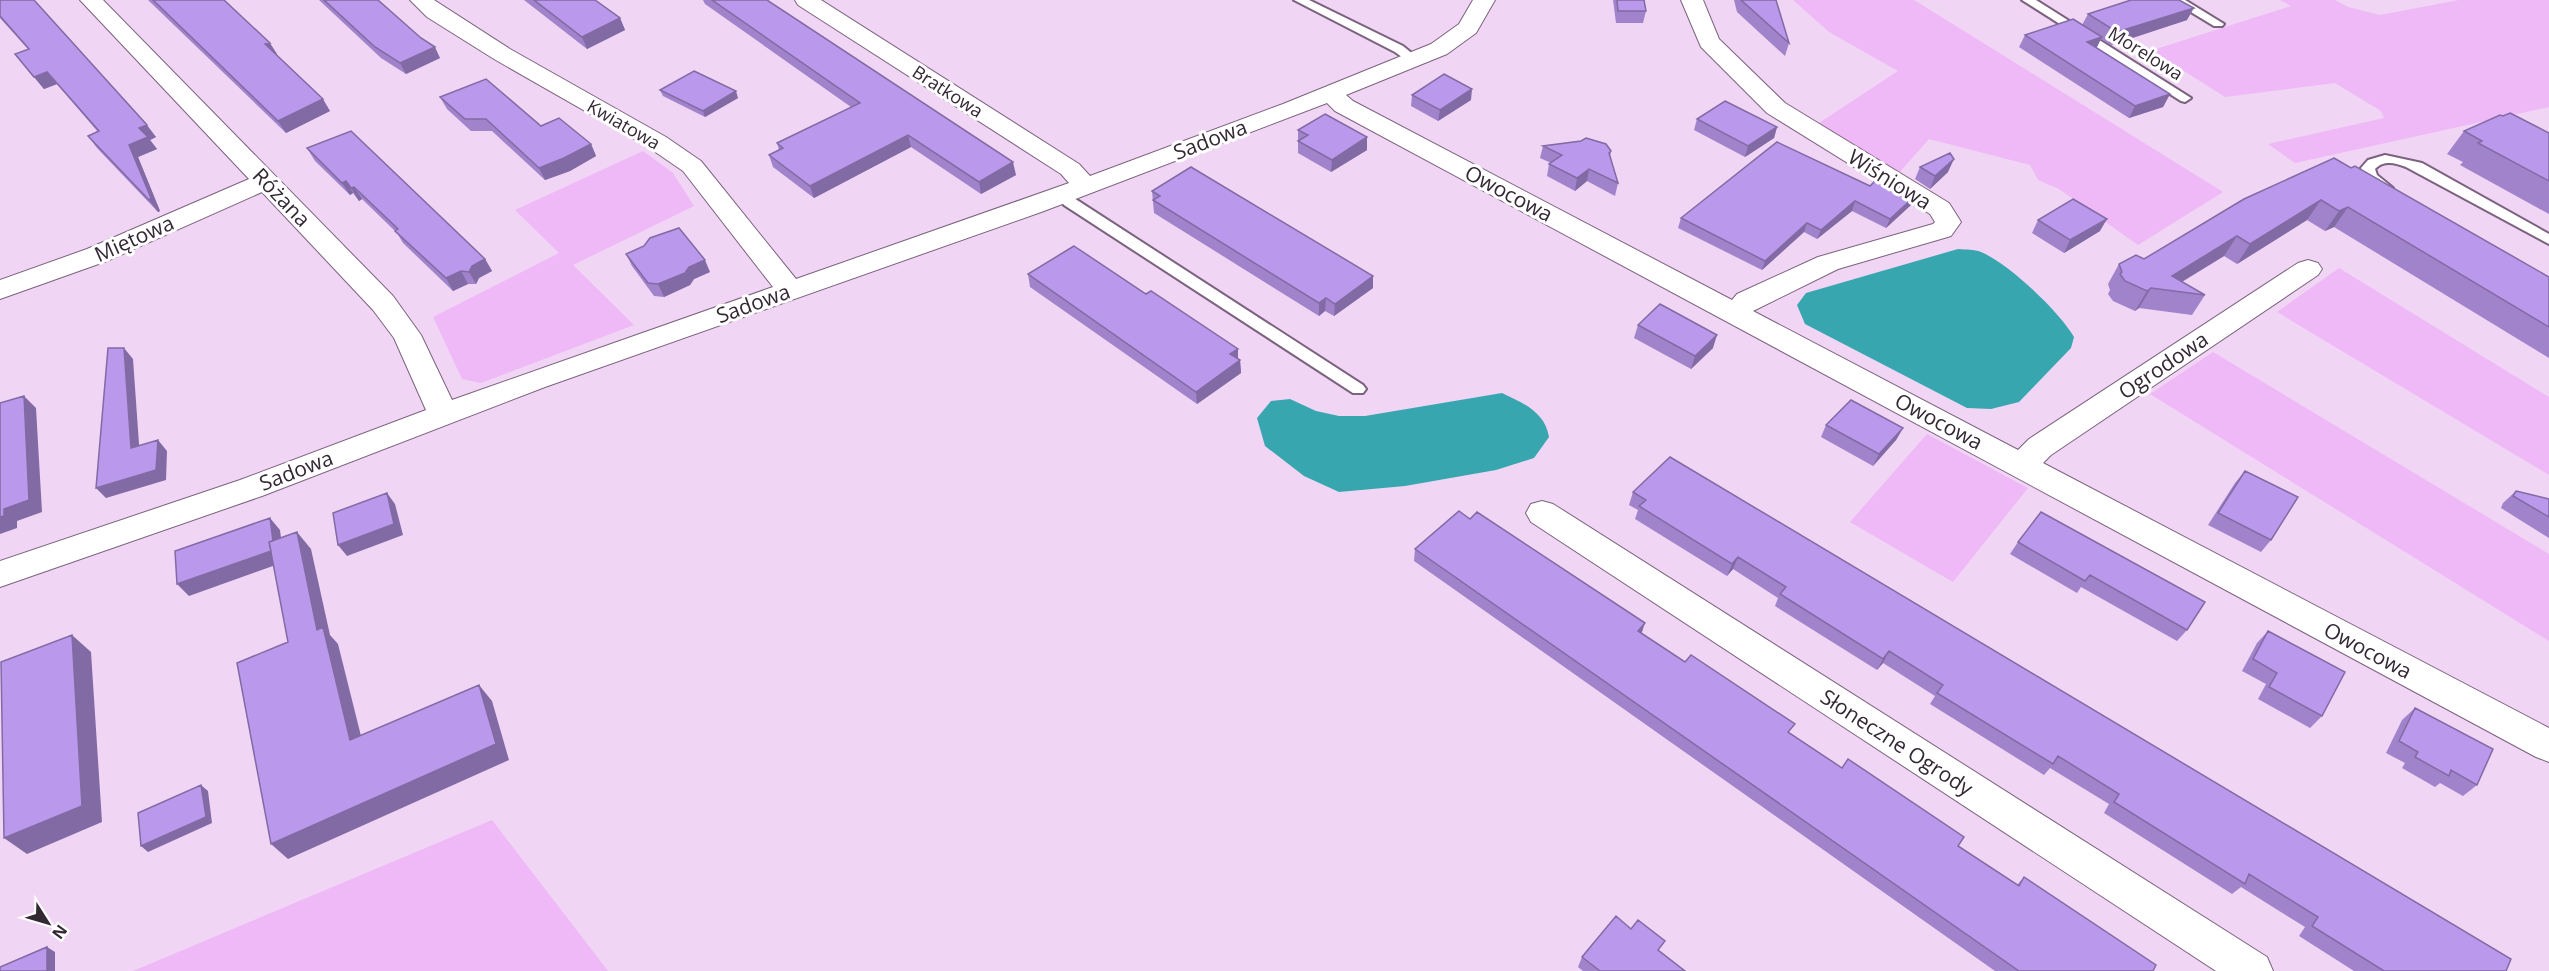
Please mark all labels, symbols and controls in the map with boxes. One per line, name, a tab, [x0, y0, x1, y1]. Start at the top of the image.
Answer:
street label: Morelowa	[2104, 21, 2188, 85]
street label: Bratkowa	[908, 59, 988, 123]
street label: Kwiatowa	[583, 93, 665, 155]
street label: Sadowa	[1169, 112, 1251, 166]
street label: Wiśniowa	[1843, 142, 1937, 216]
street label: Owocowa	[1460, 158, 1558, 228]
street label: Różana	[247, 162, 317, 232]
street label: Miętowa	[90, 208, 178, 268]
street label: Sadowa	[712, 277, 794, 329]
street label: Ogrodowa	[2113, 325, 2213, 405]
street label: Owocowa	[1890, 386, 1988, 456]
street label: Sadowa	[255, 443, 337, 497]
street label: Owocowa	[2319, 615, 2417, 685]
street label: Słoneczne Ogrody	[1815, 682, 1979, 802]
north arrow	[18, 893, 78, 953]
text: N	[47, 920, 73, 944]

